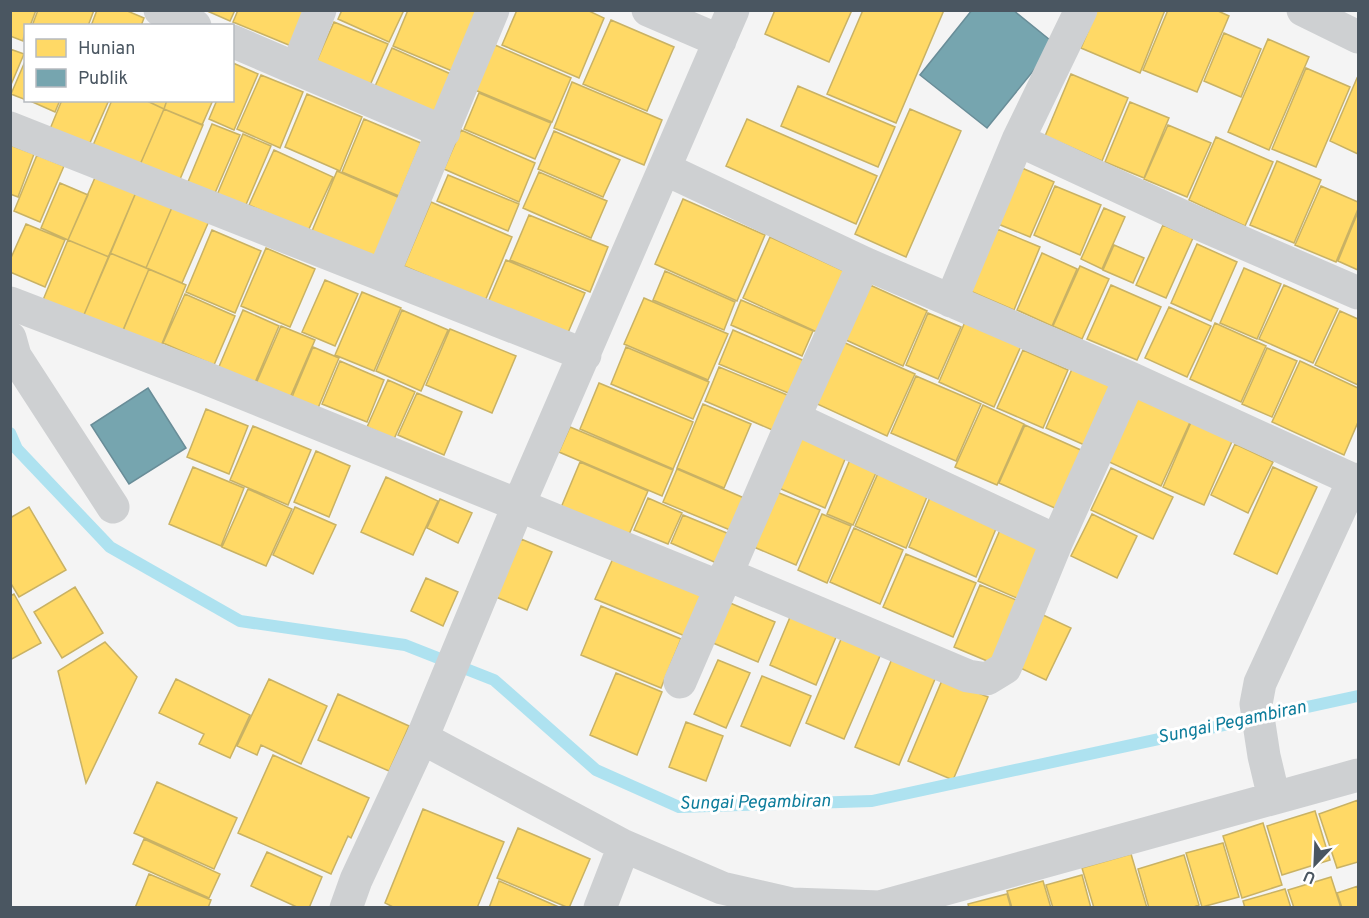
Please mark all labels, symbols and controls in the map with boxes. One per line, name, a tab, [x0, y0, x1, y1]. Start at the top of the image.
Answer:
legend	[24, 24, 234, 102]
text: Hunian	[78, 38, 135, 61]
text: Publik	[78, 68, 128, 91]
water label: Sungai Pegambiran	[1156, 696, 1308, 750]
water label: Sungai Pegambiran	[679, 790, 831, 816]
north arrow	[1285, 834, 1345, 894]
text: U	[1301, 865, 1319, 887]

